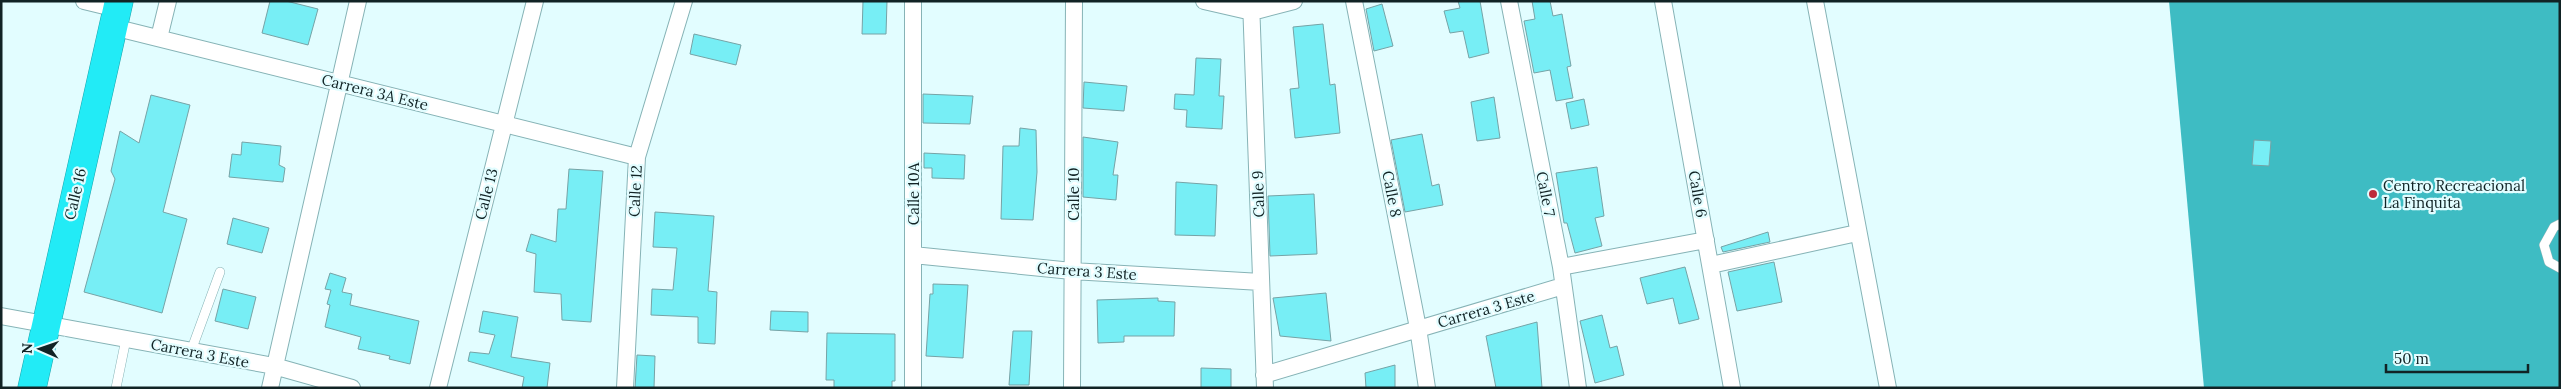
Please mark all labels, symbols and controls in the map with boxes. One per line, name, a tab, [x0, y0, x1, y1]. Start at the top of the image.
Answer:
street label: Carrera 3A Este	[320, 70, 430, 114]
street label: Calle 10A	[904, 162, 923, 225]
street label: Calle 12	[624, 165, 646, 217]
street label: Calle 16	[60, 166, 90, 222]
street label: Calle 13	[470, 166, 502, 222]
street label: Calle 10	[1064, 167, 1083, 221]
street label: Calle 8	[1378, 169, 1406, 219]
street label: Calle 6	[1685, 169, 1711, 219]
street label: Calle 9	[1248, 170, 1268, 218]
street label: Calle 7	[1532, 170, 1560, 218]
place label: Centro Recreacional La Finquita	[2383, 176, 2525, 212]
marker: Centro Recreacional La Finquita	[2367, 188, 2379, 200]
street label: Carrera 3 Este	[1037, 258, 1137, 284]
street label: Carrera 3 Este	[1435, 286, 1537, 332]
north arrow	[15, 324, 65, 374]
street label: Carrera 3 Este	[149, 334, 251, 372]
scale bar	[2386, 342, 2528, 374]
text: N	[18, 343, 36, 354]
text: 50 m	[2394, 349, 2429, 368]

